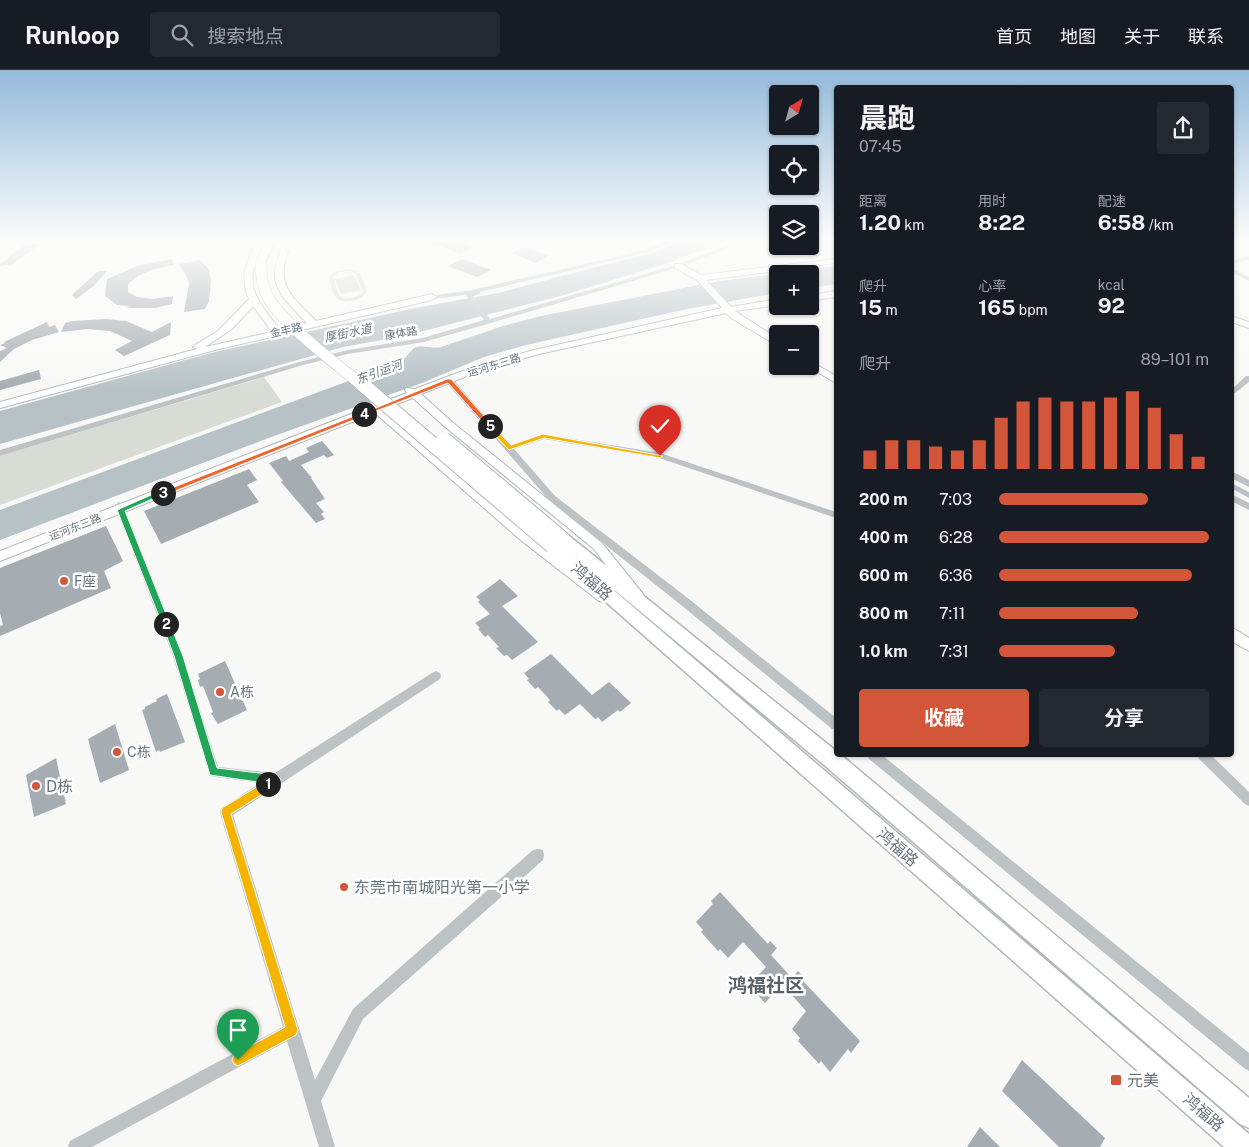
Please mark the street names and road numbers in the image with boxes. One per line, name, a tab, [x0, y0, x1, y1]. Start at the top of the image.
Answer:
street label: 金丰路	[269, 320, 303, 340]
street label: 康体路	[384, 324, 418, 342]
street label: 运河东三路	[466, 351, 522, 379]
street label: 运河东三路	[47, 512, 103, 542]
street label: 鸿福路	[567, 558, 616, 604]
street label: 鸿福路	[873, 824, 922, 870]
street label: 鸿福路	[1179, 1089, 1228, 1135]

